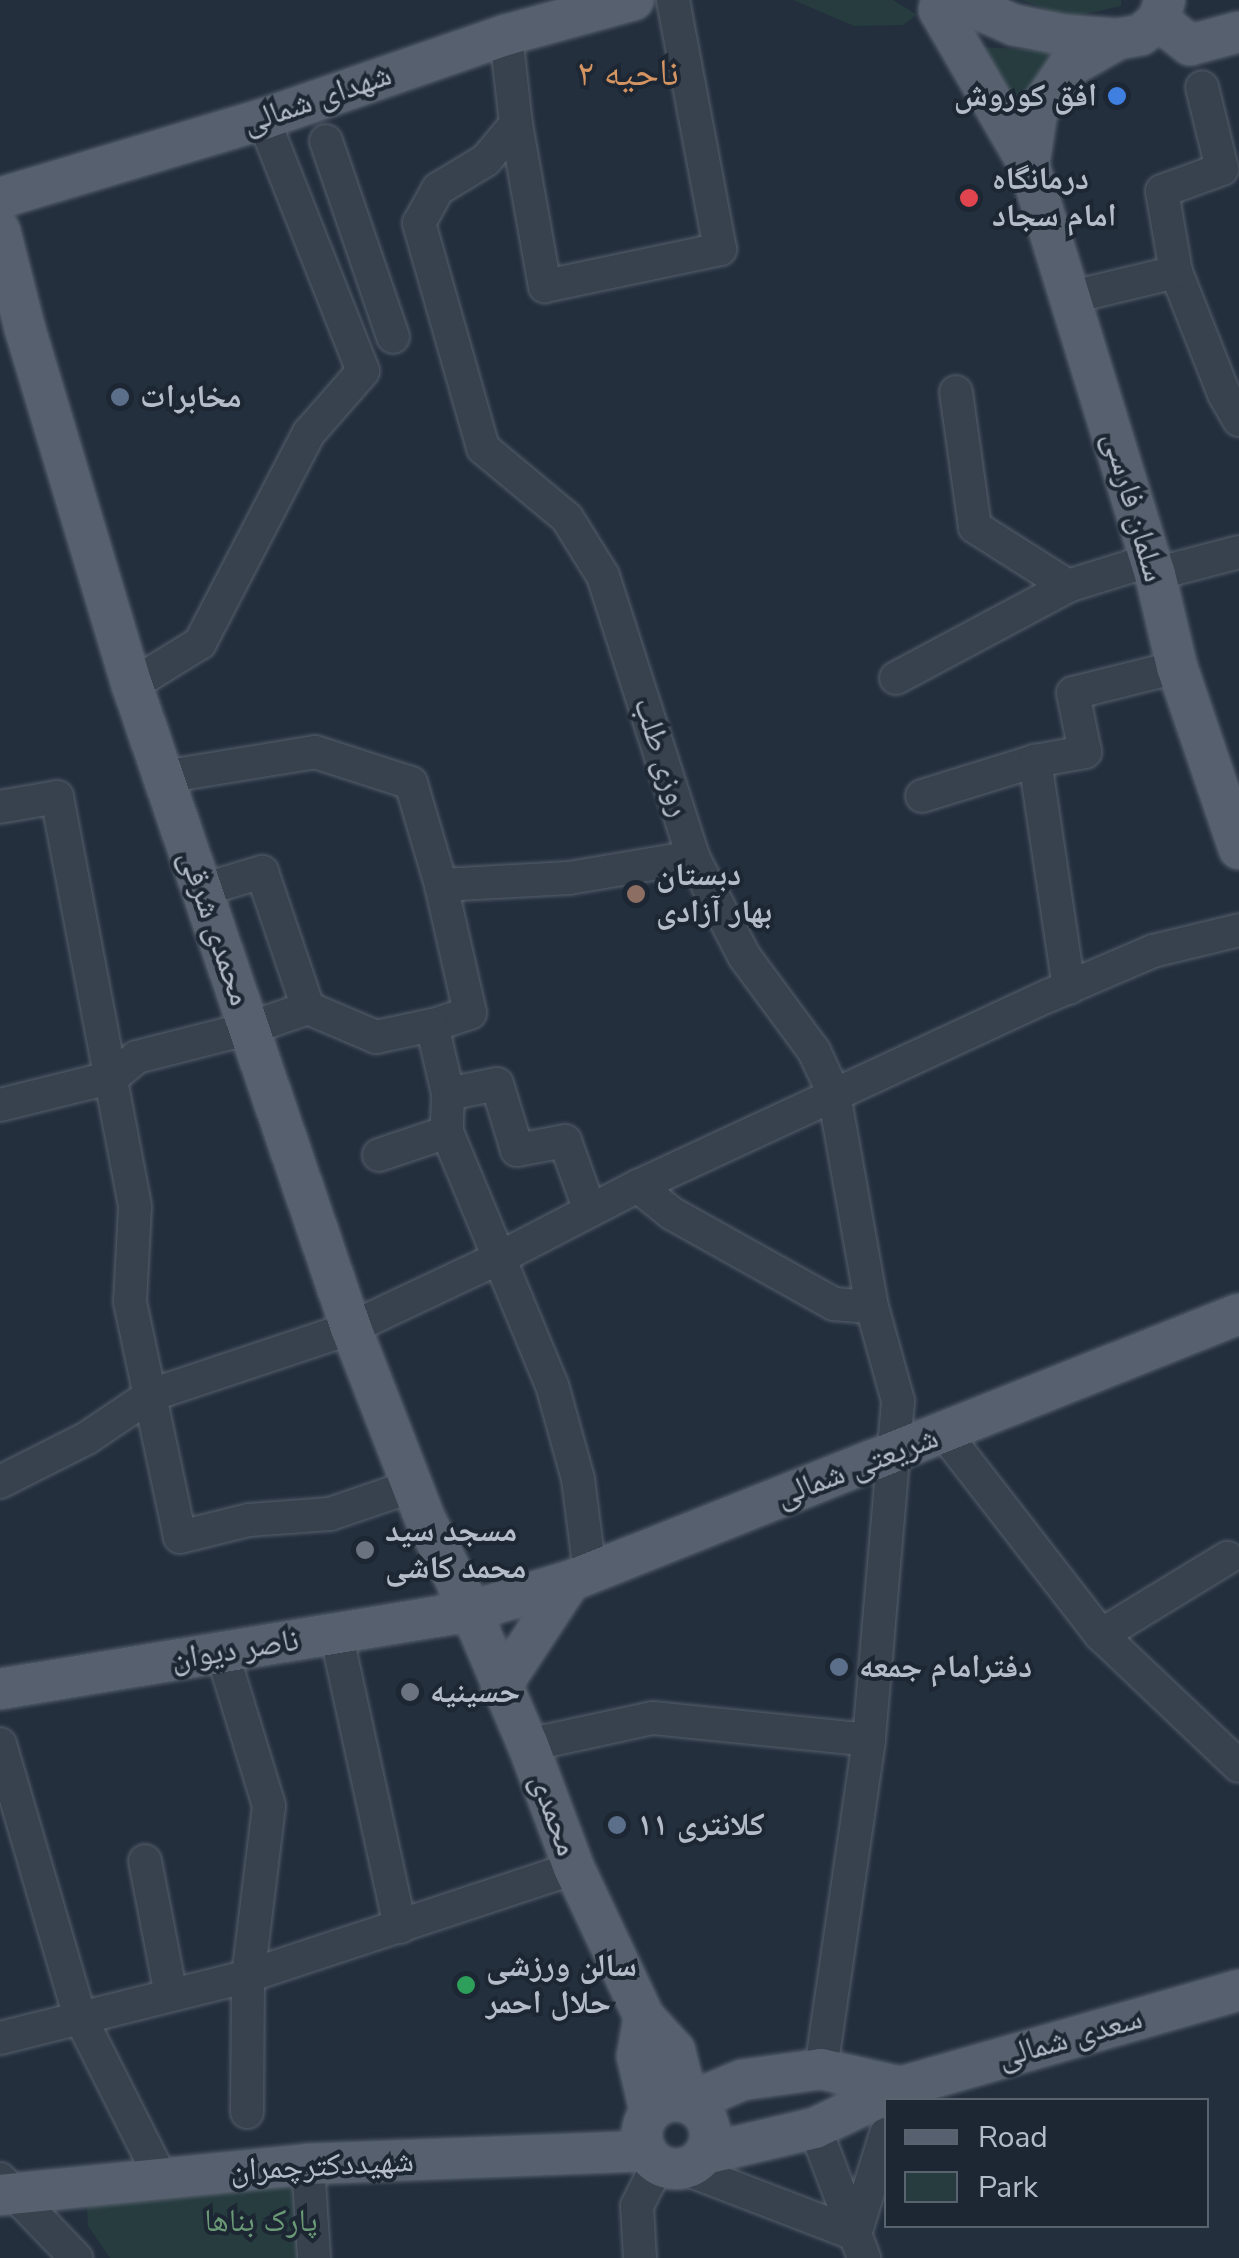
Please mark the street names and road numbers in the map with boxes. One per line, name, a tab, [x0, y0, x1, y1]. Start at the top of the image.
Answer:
street label: شهدای شمالی	[237, 56, 397, 142]
street label: سلمان فارسی	[1094, 428, 1174, 586]
street label: روزی طلب	[625, 693, 699, 821]
street label: محمدی شرقی	[171, 845, 259, 1011]
street label: شریعتی شمالی	[770, 1418, 944, 1516]
street label: ناصر دیوان	[168, 1621, 302, 1679]
street label: محمدی	[522, 1769, 586, 1861]
street label: سعدی شمالی	[993, 1999, 1147, 2077]
street label: شهیددکترچمران	[229, 2142, 415, 2190]

